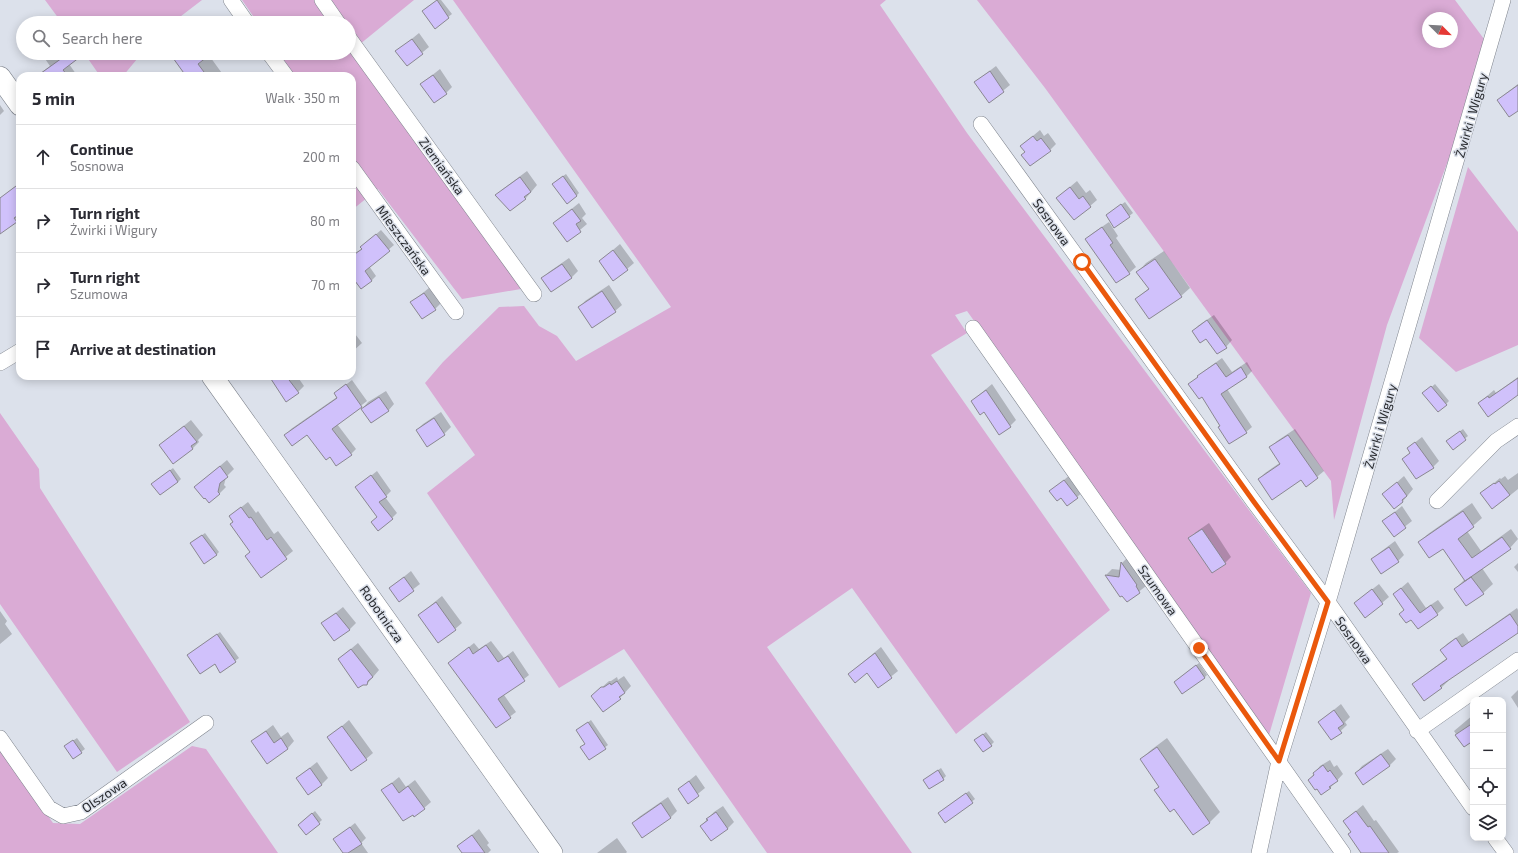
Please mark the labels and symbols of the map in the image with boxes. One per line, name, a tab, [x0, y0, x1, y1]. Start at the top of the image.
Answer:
north arrow	[1422, 12, 1458, 48]
street label: Żwirki i Wigury	[1451, 71, 1491, 159]
street label: Ziemiańska	[416, 134, 468, 198]
street label: Sosnowa	[1030, 195, 1074, 249]
street label: Mieszczańska	[373, 202, 435, 278]
route start	[1073, 253, 1091, 271]
street label: Żwirki i Wigury	[1360, 382, 1400, 470]
street label: Szumowa	[1135, 562, 1181, 618]
street label: Robotnicza	[357, 582, 407, 646]
street label: Sosnowa	[1332, 613, 1376, 667]
route end	[1190, 639, 1208, 657]
street label: Olszowa	[78, 774, 130, 816]

